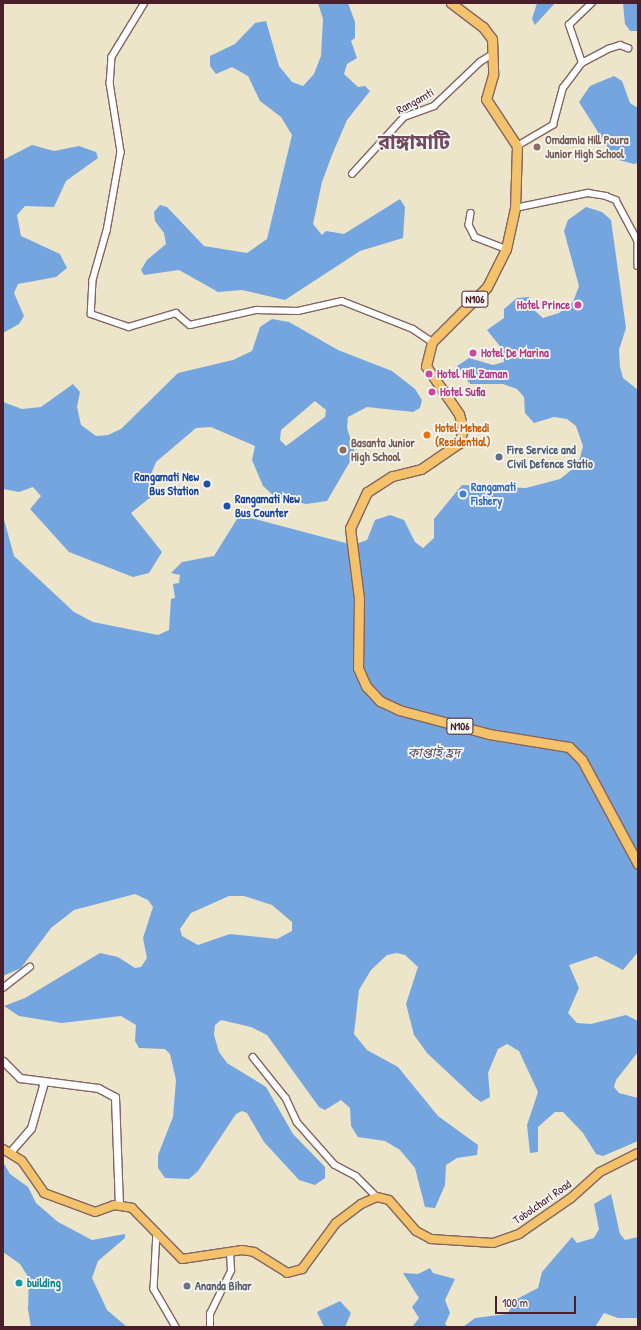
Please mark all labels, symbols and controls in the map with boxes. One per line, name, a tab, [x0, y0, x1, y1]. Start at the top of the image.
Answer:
street label: Rangamti	[394, 85, 436, 117]
district label: রাঙ্গামাটি	[378, 129, 450, 153]
place label: Omdamia Hill Poura Junior High School	[545, 133, 628, 161]
marker: Omdamia Hill Poura Junior High School	[532, 142, 542, 152]
road number: N106	[461, 290, 489, 308]
place label: Hotel Prince	[517, 298, 570, 312]
marker: Hotel Prince	[573, 300, 583, 310]
place label: Hotel De Marina	[481, 346, 549, 360]
marker: Hotel De Marina	[468, 348, 478, 358]
place label: Hotel Hill Zaman	[437, 367, 508, 381]
marker: Hotel Hill Zaman	[424, 369, 434, 379]
place label: Hotel Sufia	[440, 385, 485, 399]
marker: Hotel Sufia	[427, 387, 437, 397]
place label: Hotel Mehedi (Residential)	[435, 421, 490, 449]
marker: Hotel Mehedi (Residential)	[422, 430, 432, 440]
place label: Basanta Junior High School	[351, 436, 415, 464]
place label: Fire Service and Civil Defence Statio	[507, 443, 593, 471]
marker: Basanta Junior High School	[338, 445, 348, 455]
marker: Fire Service and Civil Defence Statio	[494, 452, 504, 462]
place label: Rangamati New Bus Station	[134, 470, 199, 498]
marker: Rangamati New Bus Station	[202, 479, 212, 489]
place label: Rangamati Fishery	[471, 480, 516, 508]
marker: Rangamati Fishery	[458, 489, 468, 499]
place label: Rangamati New Bus Counter	[235, 492, 300, 520]
marker: Rangamati New Bus Counter	[222, 501, 232, 511]
road number: N106	[446, 717, 474, 735]
water label: কাপ্তাই হ্রদ	[408, 744, 460, 760]
street label: Tobolchari Road	[510, 1177, 574, 1227]
place label: building	[27, 1276, 61, 1290]
marker: building	[14, 1278, 24, 1288]
place label: Ananda Bihar	[195, 1279, 252, 1293]
marker: Ananda Bihar	[182, 1281, 192, 1291]
scale bar	[497, 1288, 578, 1314]
text: 100 m	[502, 1294, 528, 1311]

